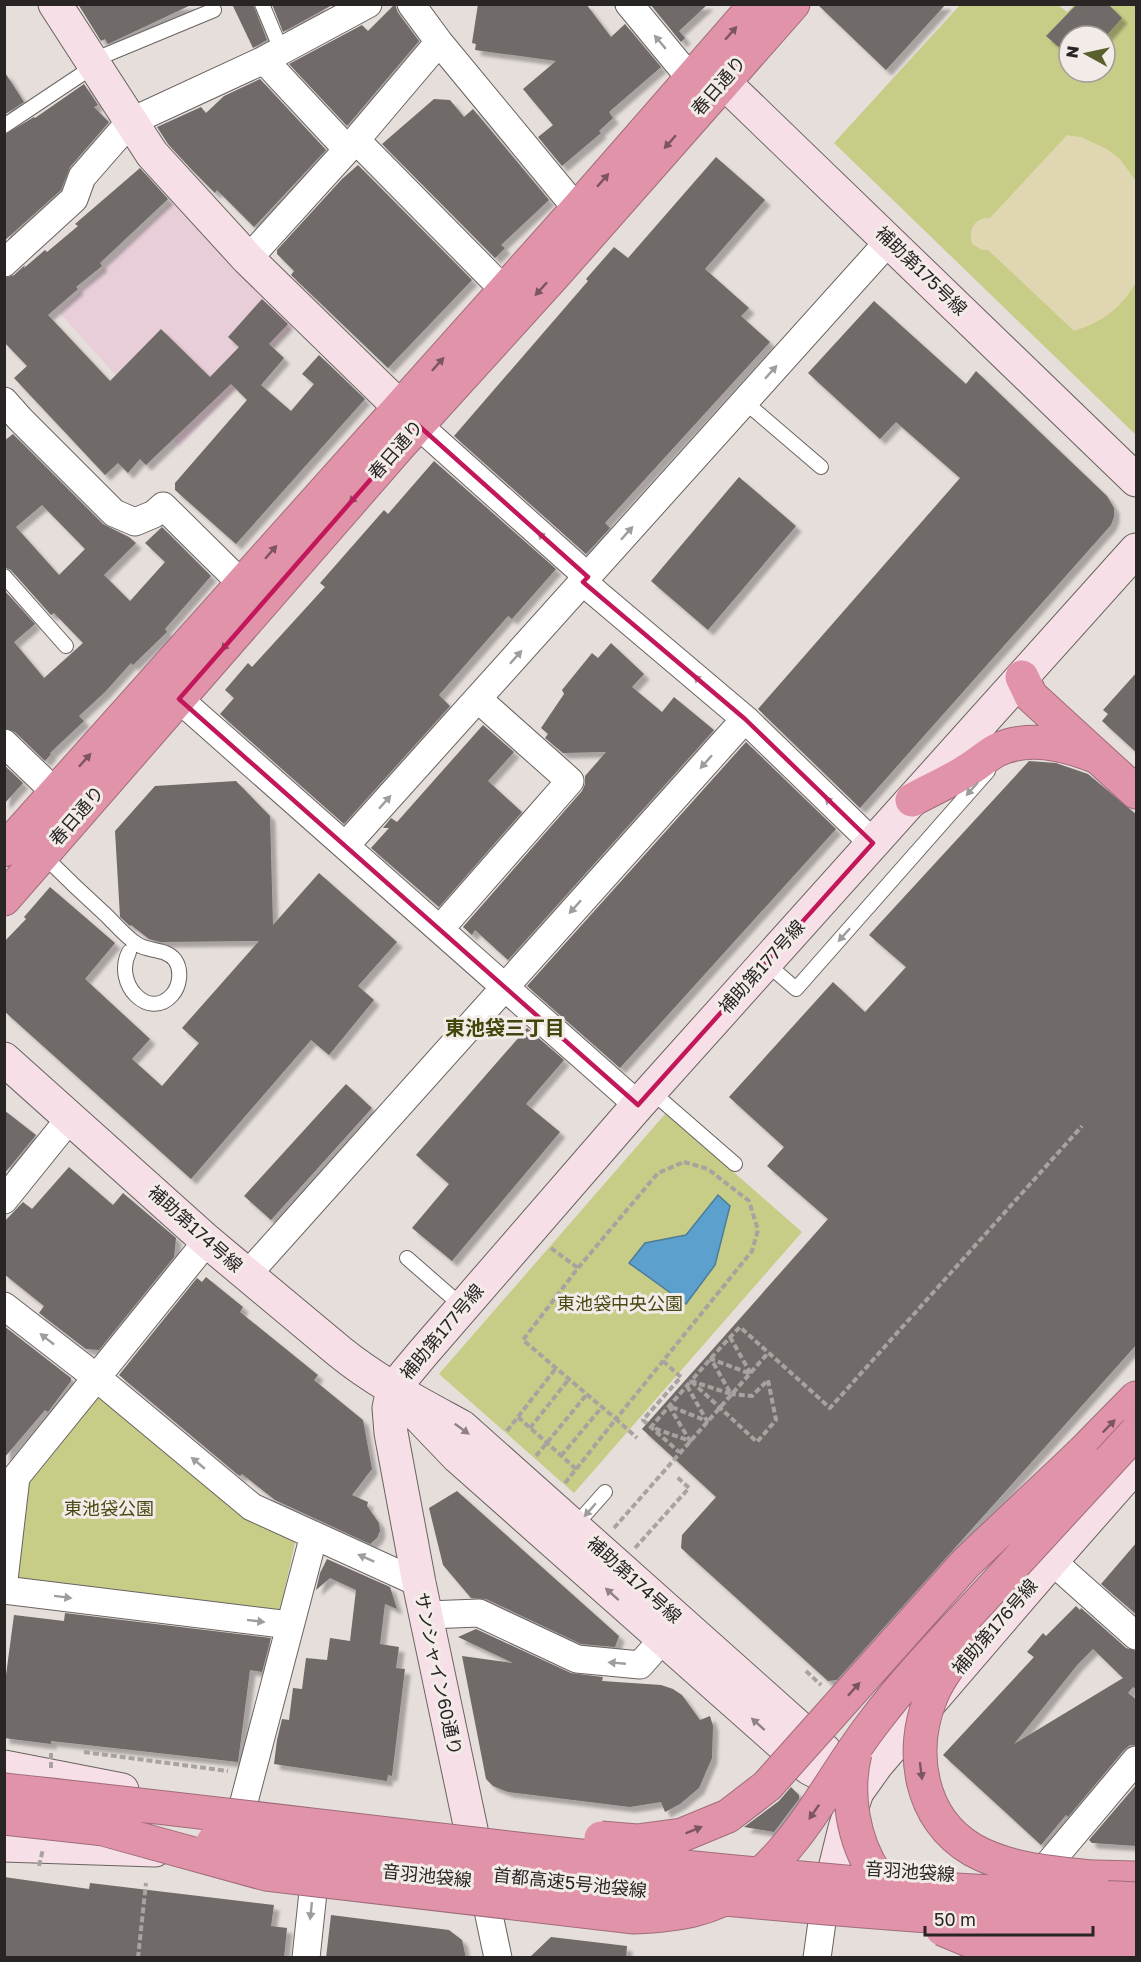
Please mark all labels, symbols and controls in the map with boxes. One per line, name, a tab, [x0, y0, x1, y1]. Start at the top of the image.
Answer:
north arrow	[1057, 24, 1117, 84]
one-way arrow	[724, 26, 737, 41]
one-way arrow	[653, 34, 666, 50]
text: N	[1061, 44, 1083, 59]
street label: 春日通り	[686, 51, 750, 120]
one-way arrow	[663, 135, 677, 150]
one-way arrow	[596, 173, 609, 188]
street label: 補助第175号線	[871, 221, 972, 319]
one-way arrow	[534, 281, 548, 296]
one-way arrow	[431, 357, 444, 372]
one-way arrow	[764, 365, 777, 380]
street label: 春日通り	[363, 415, 427, 484]
one-way arrow	[348, 489, 362, 504]
one-way arrow	[620, 526, 633, 541]
one-way arrow	[537, 532, 552, 545]
one-way arrow	[264, 544, 278, 559]
one-way arrow	[221, 636, 234, 651]
one-way arrow	[509, 650, 522, 665]
one-way arrow	[693, 675, 708, 688]
one-way arrow	[78, 753, 91, 768]
one-way arrow	[699, 755, 713, 770]
street label: 春日通り	[44, 781, 108, 850]
one-way arrow	[965, 781, 979, 796]
one-way arrow	[378, 795, 391, 810]
one-way arrow	[824, 796, 838, 810]
one-way arrow	[569, 899, 582, 914]
street label: 補助第177号線	[714, 915, 809, 1017]
one-way arrow	[838, 927, 851, 942]
district label: 東池袋三丁目	[445, 1015, 565, 1039]
street label: 補助第174号線	[144, 1180, 247, 1276]
street label: 補助第177号線	[395, 1279, 488, 1384]
park label: 東池袋中央公園	[557, 1292, 683, 1314]
one-way arrow	[40, 1333, 56, 1345]
one-way arrow	[1101, 1419, 1115, 1433]
one-way arrow	[454, 1423, 470, 1435]
one-way arrow	[190, 1456, 206, 1469]
park label: 東池袋公園	[64, 1497, 154, 1519]
one-way arrow	[583, 1502, 596, 1518]
street label: 補助第174号線	[583, 1531, 686, 1627]
one-way arrow	[357, 1553, 375, 1563]
street label: 補助第176号線	[947, 1574, 1042, 1679]
one-way arrow	[605, 1588, 620, 1601]
street label: サンシャイン60通り	[411, 1590, 467, 1757]
one-way arrow	[53, 1592, 72, 1602]
one-way arrow	[247, 1616, 266, 1626]
one-way arrow	[607, 1658, 626, 1668]
one-way arrow	[847, 1682, 860, 1697]
one-way arrow	[751, 1718, 766, 1731]
one-way arrow	[916, 1761, 926, 1780]
one-way arrow	[808, 1803, 820, 1819]
one-way arrow	[686, 1824, 704, 1834]
street label: 音羽池袋線	[864, 1857, 956, 1885]
street label: 音羽池袋線	[381, 1859, 473, 1891]
street label: 首都高速5号池袋線	[492, 1863, 648, 1901]
scale bar	[925, 1899, 1093, 1937]
one-way arrow	[306, 1901, 316, 1920]
text: 50 m	[934, 1908, 976, 1930]

